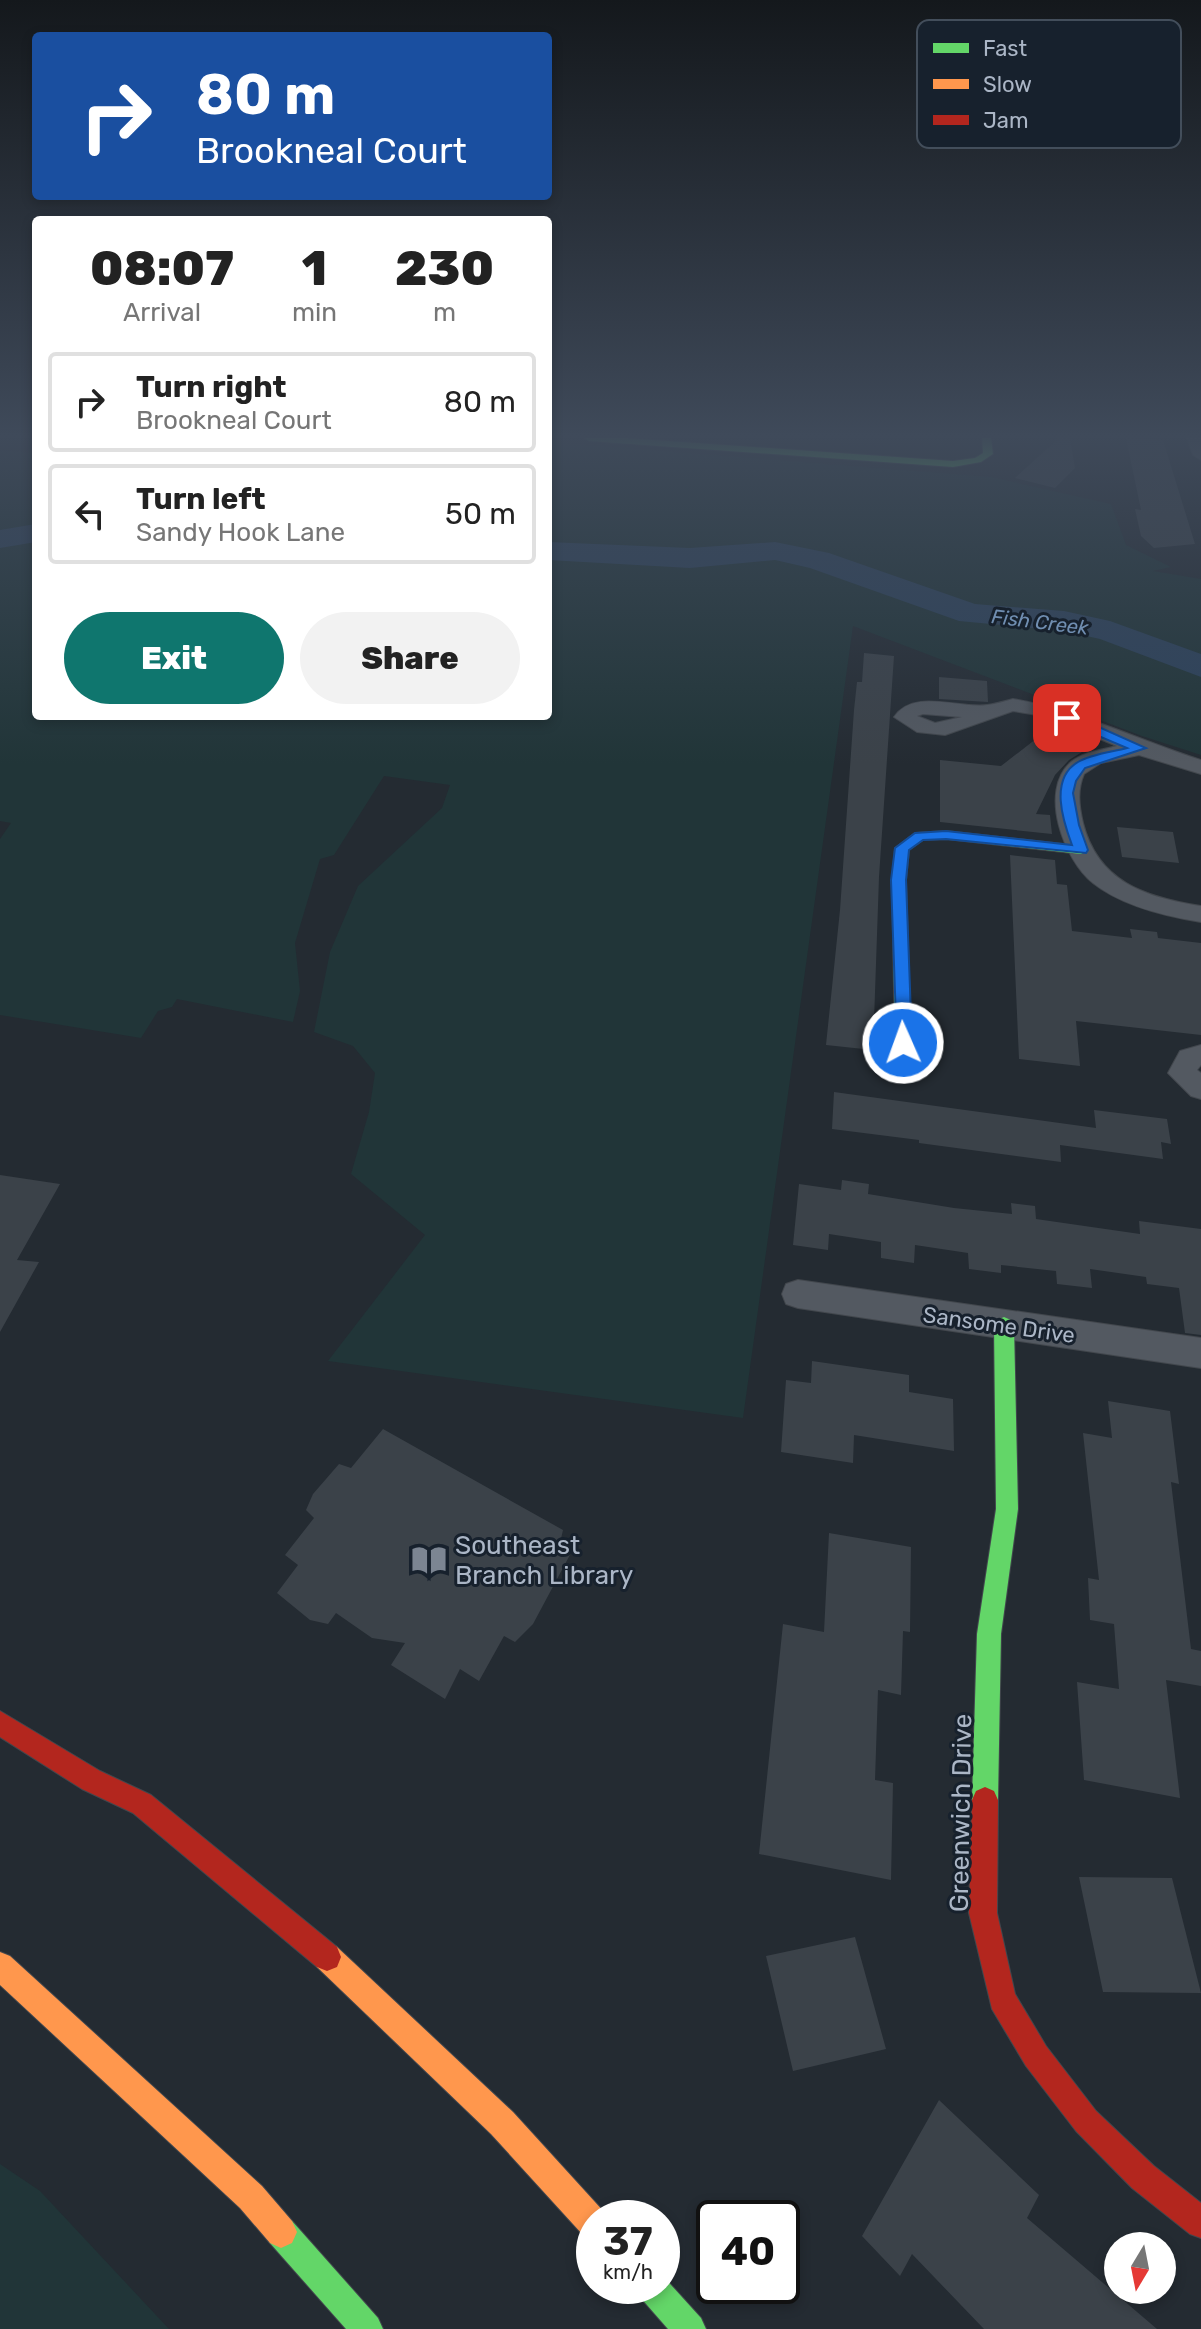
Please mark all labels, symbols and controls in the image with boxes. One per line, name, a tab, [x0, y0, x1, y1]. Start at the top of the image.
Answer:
legend	[917, 20, 1181, 148]
text: Fast	[983, 35, 1028, 62]
text: 80 m	[196, 62, 335, 128]
icon: right	[64, 64, 168, 168]
text: Slow	[983, 71, 1032, 98]
text: Jam	[983, 107, 1029, 134]
text: Brookneal Court	[196, 129, 467, 172]
text: 08:07	[90, 240, 234, 297]
text: 1	[302, 240, 327, 297]
text: 230	[395, 240, 494, 297]
text: Arrival	[123, 297, 201, 328]
text: min	[292, 297, 337, 328]
text: m	[433, 297, 456, 328]
text: Turn right	[136, 369, 287, 405]
icon: right	[68, 380, 112, 424]
text: 80 m	[444, 384, 516, 420]
text: Brookneal Court	[136, 405, 332, 436]
text: Turn left	[136, 481, 266, 517]
icon: left	[68, 492, 112, 536]
text: 50 m	[445, 496, 516, 532]
text: Sandy Hook Lane	[136, 517, 345, 548]
water label: Fish Creek	[990, 604, 1090, 640]
button: Exit	[64, 612, 284, 704]
button: Share	[300, 612, 520, 704]
pin	[1033, 684, 1101, 752]
icon: arrive	[1045, 696, 1089, 740]
position arrow	[861, 1001, 945, 1085]
street label: Sansome Drive	[921, 1301, 1077, 1349]
place label: Southeast Branch Library	[455, 1530, 633, 1591]
library icon: Southeast Branch Library	[410, 1541, 448, 1579]
street label: Greenwich Drive	[944, 1714, 978, 1912]
speed limit sign: 40	[696, 2200, 800, 2304]
text: 37	[603, 2218, 653, 2265]
north arrow	[1104, 2232, 1176, 2304]
map controls	[1104, 2232, 1176, 2304]
text: km/h	[603, 2260, 653, 2284]

